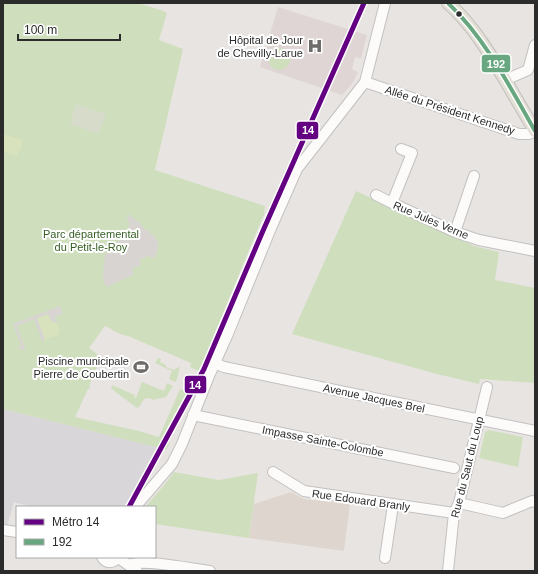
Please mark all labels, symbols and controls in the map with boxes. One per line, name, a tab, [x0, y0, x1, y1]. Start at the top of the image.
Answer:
unlabelled marker	[454, 9, 464, 19]
scale bar	[18, 16, 120, 42]
text: 100 m	[24, 23, 57, 37]
place label: Hôpital de Jour de Chevilly-Larue	[217, 34, 303, 59]
hospital icon: Hôpital de Jour de Chevilly-Larue	[306, 37, 324, 55]
line badge: 192	[481, 54, 511, 73]
text: 192	[487, 58, 505, 70]
street label: Allée du Président Kennedy	[384, 83, 517, 137]
line badge: 14	[296, 121, 319, 140]
text: 14	[302, 124, 315, 136]
street label: Rue Jules Verne	[392, 199, 470, 241]
park label: Parc départemental du Petit-le-Roy	[43, 228, 139, 253]
place label: Piscine municipale Pierre de Coubertin	[34, 355, 129, 380]
sports icon: Piscine municipale Pierre de Coubertin	[132, 358, 150, 376]
line badge: 14	[184, 375, 207, 394]
text: 14	[189, 379, 202, 391]
street label: Avenue Jacques Brel	[322, 381, 426, 415]
street label: Rue du Saut du Loup	[449, 415, 485, 519]
street label: Impasse Sainte-Colombe	[261, 423, 385, 459]
street label: Rue Edouard Branly	[311, 487, 411, 513]
legend	[16, 506, 156, 558]
text: Métro 14	[52, 515, 100, 529]
text: 192	[52, 535, 72, 549]

